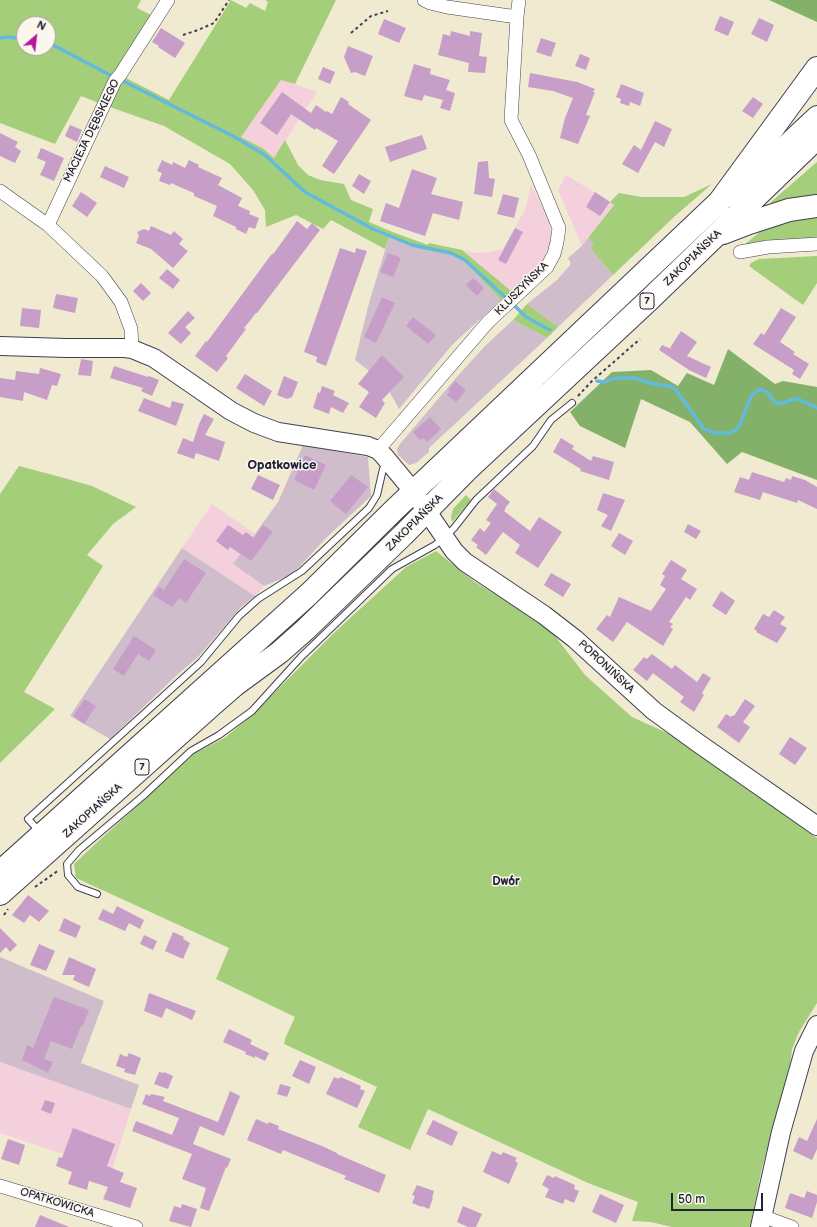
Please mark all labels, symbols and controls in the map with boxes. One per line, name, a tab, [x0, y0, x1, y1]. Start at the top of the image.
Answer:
north arrow	[16, 16, 56, 56]
text: N	[35, 18, 48, 34]
street label: MACIEJA DĘBSKIEGO	[61, 77, 123, 185]
street label: ZAKOPIAŃSKA	[662, 227, 724, 289]
street label: KŁUSZYŃSKA	[493, 260, 551, 318]
road number: 7	[640, 293, 654, 309]
district label: Opatkowice	[247, 458, 317, 474]
street label: ZAKOPIAŃSKA	[384, 492, 446, 554]
street label: PORONIŃSKA	[575, 638, 637, 696]
road number: 7	[135, 759, 149, 775]
street label: ZAKOPIAŃSKA	[61, 781, 125, 841]
district label: Dwór	[492, 875, 520, 889]
street label: OPATKOWICKA	[18, 1185, 96, 1221]
scale bar	[673, 1185, 765, 1211]
text: 50 m	[678, 1192, 705, 1207]

